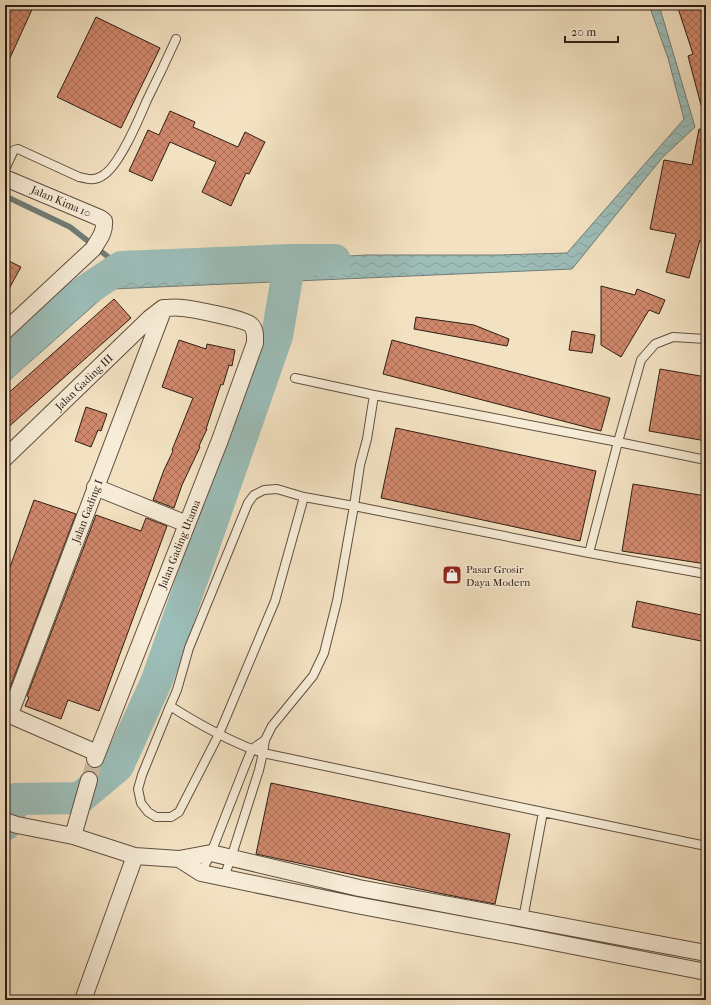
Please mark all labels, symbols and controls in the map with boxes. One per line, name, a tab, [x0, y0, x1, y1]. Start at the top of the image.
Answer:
scale bar	[565, 18, 618, 44]
text: 20 m	[571, 25, 596, 39]
street label: Jalan Kima 10	[28, 183, 93, 220]
street label: Jalan Gading III	[52, 351, 117, 414]
street label: Jalan Gading I	[69, 477, 106, 546]
street label: Jalan Gading Utama	[155, 497, 204, 591]
place label: Pasar Grosir Daya Modern	[466, 563, 531, 589]
shop icon: Pasar Grosir Daya Modern	[441, 564, 463, 586]

